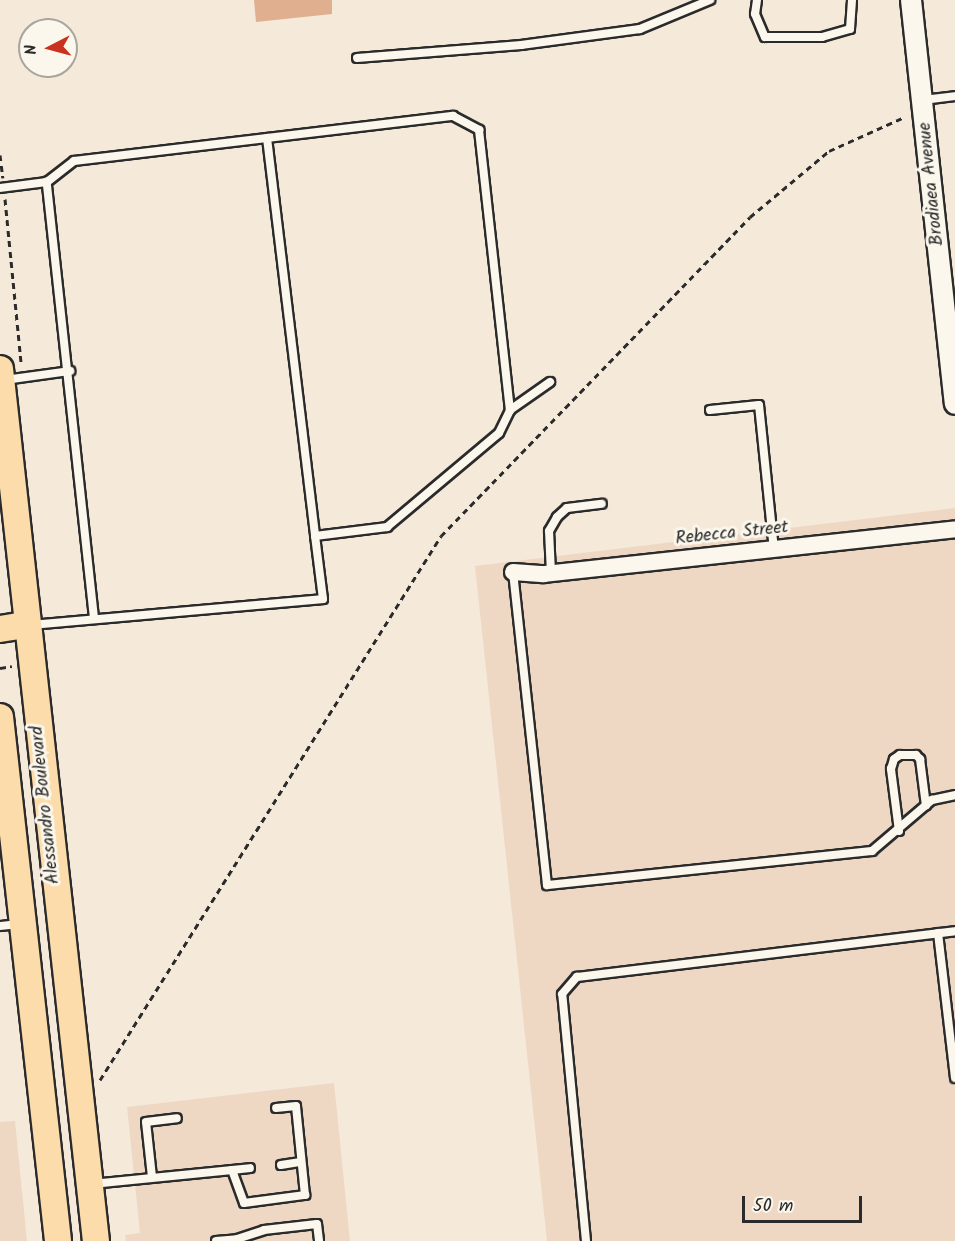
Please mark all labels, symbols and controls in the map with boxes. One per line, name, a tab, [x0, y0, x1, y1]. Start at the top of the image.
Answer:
north arrow	[18, 18, 78, 78]
text: N	[19, 43, 45, 56]
street label: Brodiaea Avenue	[915, 121, 949, 247]
street label: Rebecca Street	[674, 517, 790, 551]
street label: Alessandro Boulevard	[27, 725, 65, 885]
scale bar	[745, 1184, 865, 1222]
text: 50 m	[753, 1192, 793, 1221]

